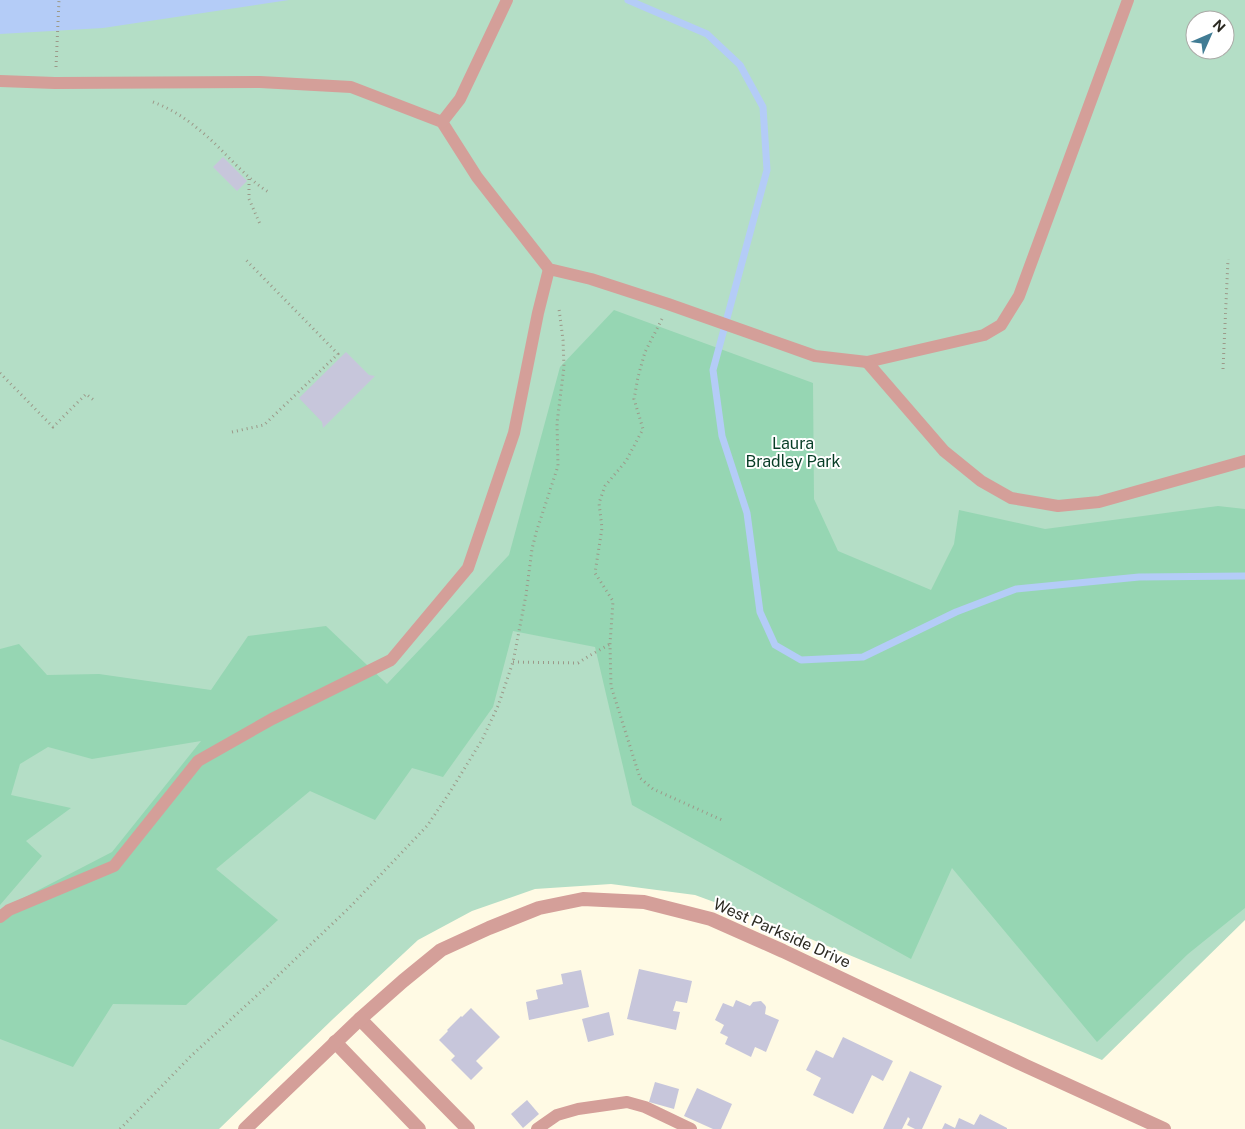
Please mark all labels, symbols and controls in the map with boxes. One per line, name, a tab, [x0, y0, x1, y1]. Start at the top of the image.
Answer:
north arrow	[1185, 10, 1235, 60]
text: N	[1210, 16, 1229, 35]
park label: Laura Bradley Park	[745, 434, 841, 471]
street label: West Parkside Drive	[710, 894, 854, 972]

